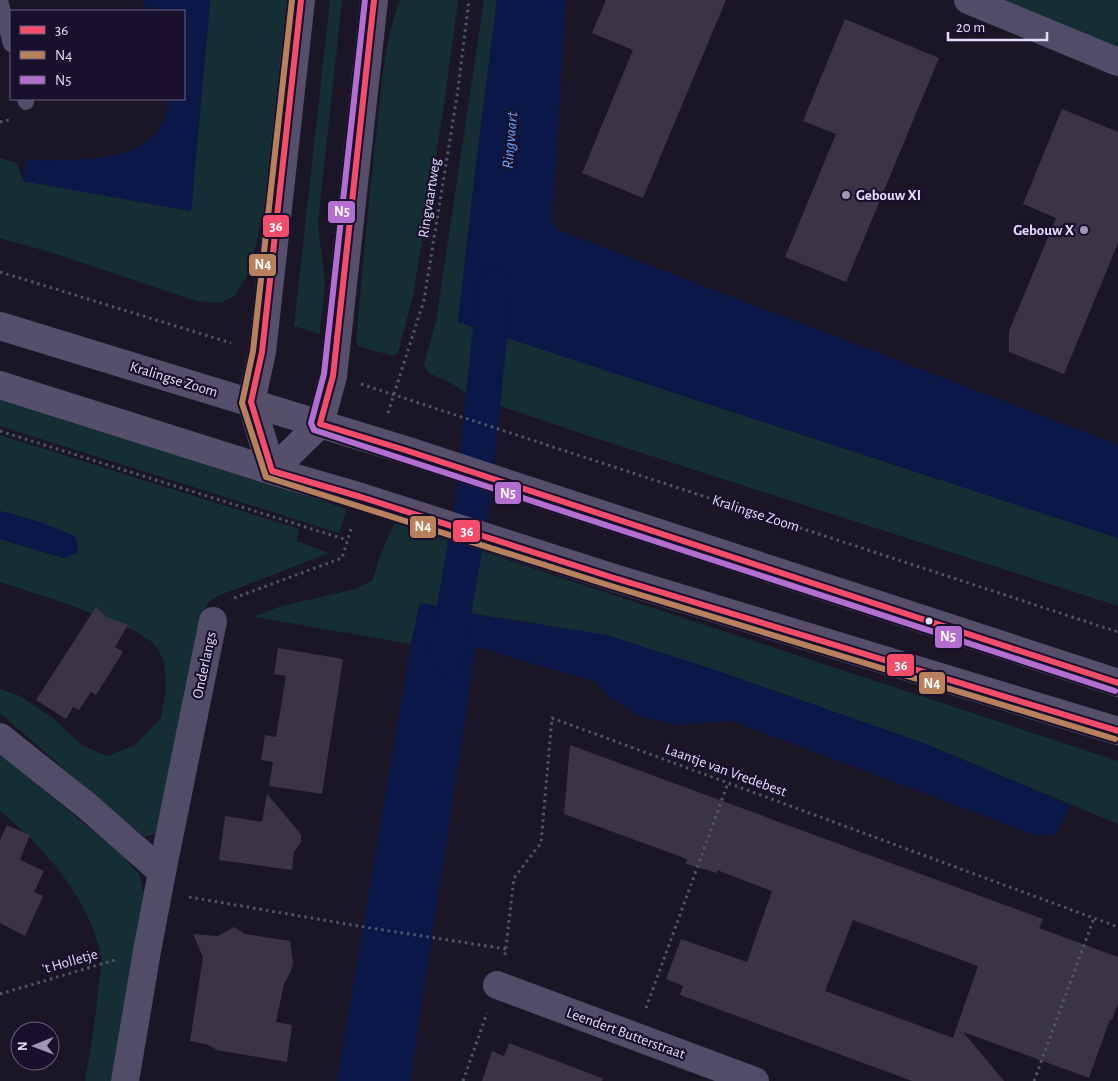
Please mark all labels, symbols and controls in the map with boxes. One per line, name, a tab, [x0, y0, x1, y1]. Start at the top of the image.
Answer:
legend	[10, 10, 185, 100]
scale bar	[948, 10, 1047, 42]
text: 20 m	[956, 20, 985, 35]
text: 36	[55, 23, 68, 38]
text: N4	[55, 48, 72, 63]
text: N5	[55, 73, 72, 88]
water label: Ringvaart	[500, 110, 521, 169]
street label: Ringvaartweg	[416, 157, 443, 239]
place label: Gebouw XI	[856, 188, 921, 203]
marker: Gebouw XI	[840, 189, 852, 201]
line badge: N5	[327, 200, 356, 224]
text: N5	[334, 205, 350, 219]
line badge: 36	[262, 214, 290, 238]
text: 36	[270, 220, 283, 234]
place label: Gebouw X	[1013, 223, 1075, 238]
marker: Gebouw X	[1078, 224, 1090, 236]
line badge: N4	[248, 253, 277, 277]
text: N4	[255, 258, 271, 272]
street label: Kralingse Zoom	[128, 359, 220, 400]
line badge: N5	[494, 481, 522, 505]
text: N5	[500, 487, 516, 501]
street label: Kralingse Zoom	[710, 492, 801, 535]
line badge: N4	[409, 515, 437, 539]
line badge: 36	[452, 519, 481, 543]
text: N4	[415, 520, 431, 534]
text: 36	[461, 525, 474, 539]
unlabelled marker	[924, 616, 934, 626]
line badge: N5	[934, 625, 963, 649]
street label: Onderlangs	[190, 630, 219, 700]
text: N5	[940, 630, 956, 644]
line badge: 36	[886, 653, 915, 677]
text: 36	[895, 659, 908, 673]
line badge: N4	[918, 671, 946, 695]
text: N4	[924, 677, 940, 691]
street label: Laantje van Vredebest	[663, 742, 789, 799]
street label: 't Holletje	[41, 946, 100, 977]
street label: Leendert Butterstraat	[565, 1005, 687, 1062]
north arrow	[10, 1021, 60, 1071]
text: N	[16, 1041, 30, 1051]

